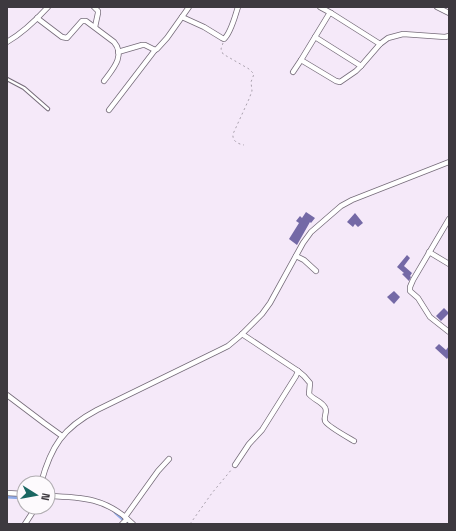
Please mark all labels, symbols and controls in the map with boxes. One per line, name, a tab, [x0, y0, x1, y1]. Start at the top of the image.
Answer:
north arrow	[16, 475, 56, 515]
text: N	[38, 492, 53, 502]

